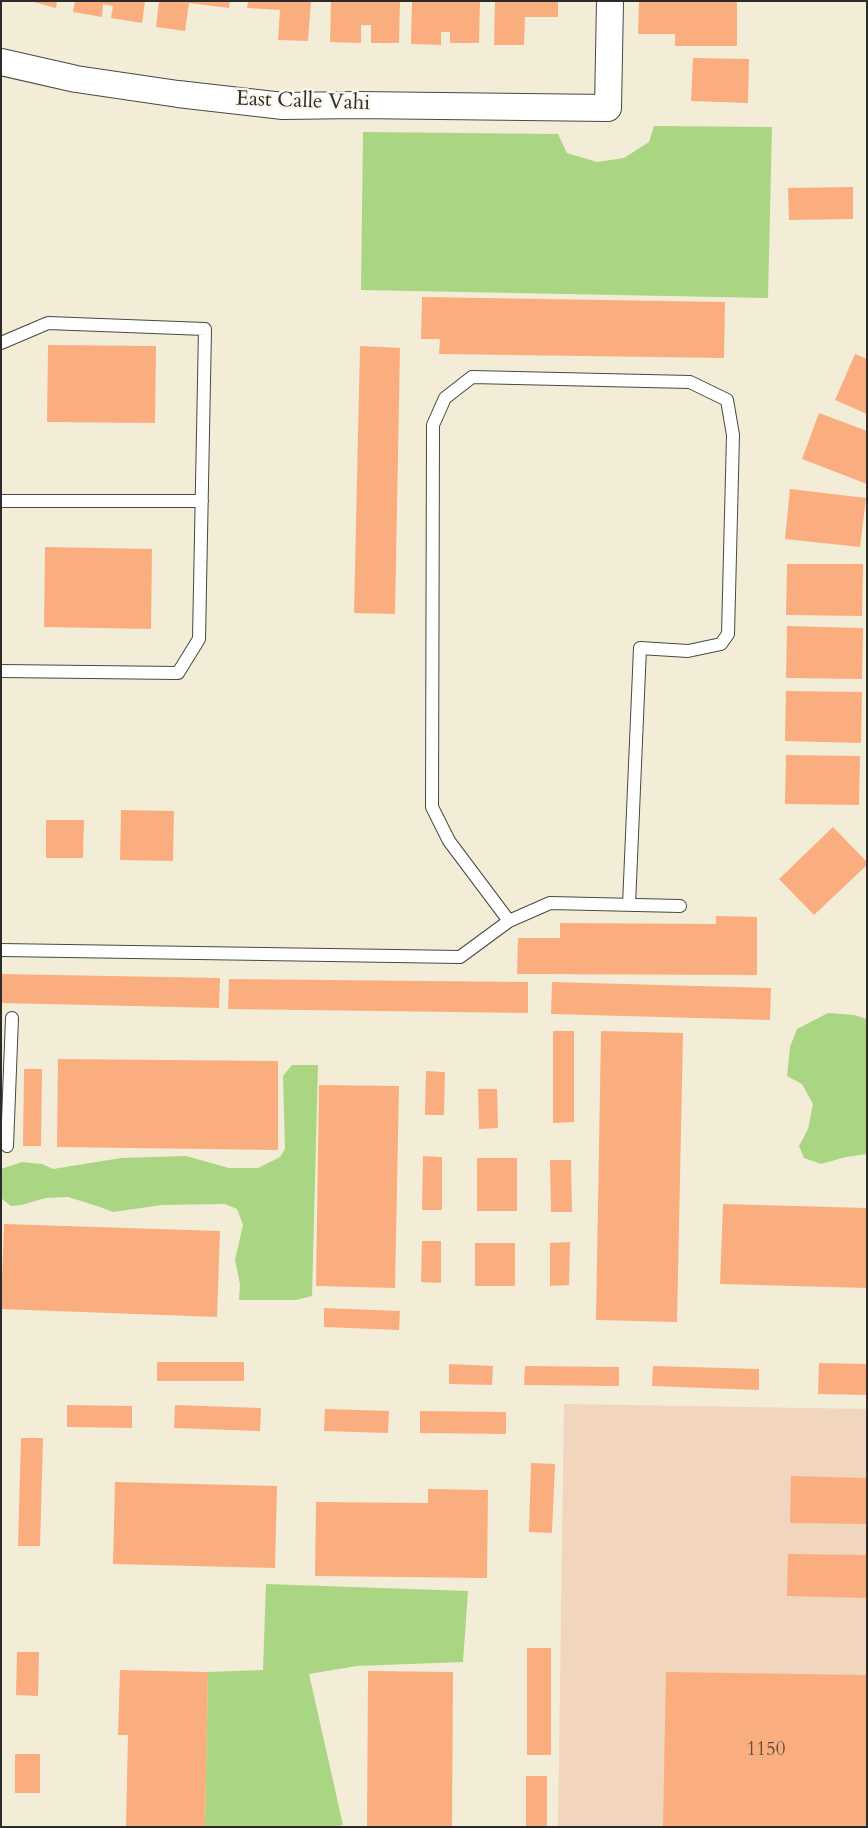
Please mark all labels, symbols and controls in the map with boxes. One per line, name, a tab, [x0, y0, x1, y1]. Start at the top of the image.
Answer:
street label: East Calle Vahi	[235, 87, 371, 117]
house number: 1150	[747, 1740, 785, 1762]

